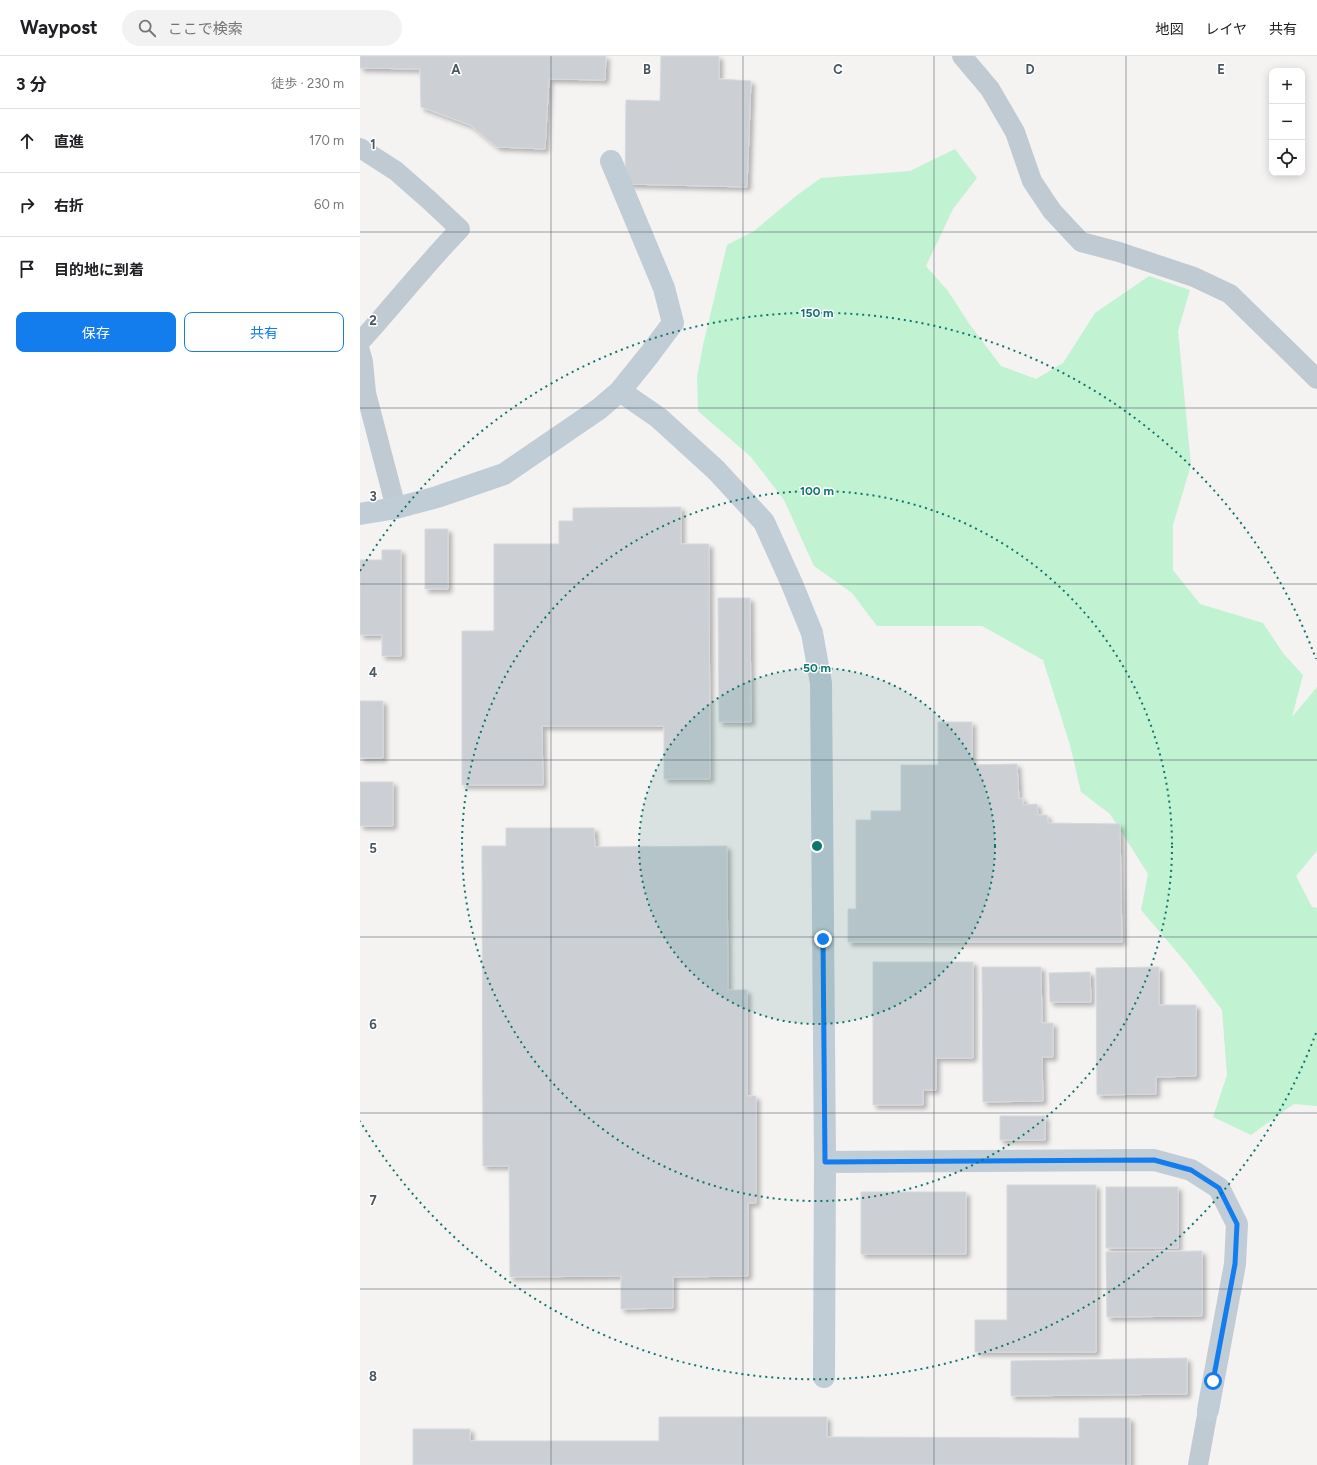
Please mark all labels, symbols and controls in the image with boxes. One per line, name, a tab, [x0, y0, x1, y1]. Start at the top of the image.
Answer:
search box	[122, 10, 402, 46]
text: Waypost	[20, 16, 98, 39]
icon: search	[136, 17, 158, 39]
text: ここで検索	[168, 20, 243, 38]
text: 地図	[1155, 21, 1183, 38]
text: レイヤ	[1205, 21, 1247, 38]
text: 共有	[1269, 21, 1297, 38]
text: A	[451, 62, 461, 77]
text: B	[643, 62, 651, 77]
text: C	[833, 62, 843, 77]
text: D	[1025, 62, 1035, 77]
text: E	[1217, 62, 1225, 77]
map controls	[1269, 68, 1305, 176]
button: +	[1269, 68, 1305, 104]
text: 3 分	[16, 74, 47, 94]
text: 徒歩 · 230 m	[271, 76, 344, 91]
button: −	[1269, 104, 1305, 140]
icon: ahead	[16, 130, 38, 152]
text: 直進	[54, 133, 84, 151]
text: 170 m	[309, 133, 344, 148]
text: 1	[370, 137, 376, 152]
button: locate	[1269, 140, 1305, 176]
icon: right	[16, 194, 38, 216]
text: 右折	[54, 197, 84, 215]
text: 60 m	[314, 197, 344, 212]
icon: arrive	[16, 258, 38, 280]
text: 目的地に到着	[54, 261, 144, 279]
text: 150 m	[800, 306, 834, 320]
button: 保存	[16, 312, 176, 352]
button: 共有	[184, 312, 344, 352]
text: 2	[369, 313, 377, 328]
text: 100 m	[800, 484, 834, 498]
text: 3	[369, 489, 377, 504]
text: 50 m	[803, 661, 831, 675]
text: 4	[369, 665, 377, 680]
centre of rings	[810, 839, 824, 853]
text: 5	[369, 841, 377, 856]
route end	[814, 930, 832, 948]
text: 6	[369, 1017, 377, 1032]
text: 7	[369, 1193, 377, 1208]
text: 8	[369, 1369, 377, 1384]
route start	[1204, 1372, 1222, 1390]

